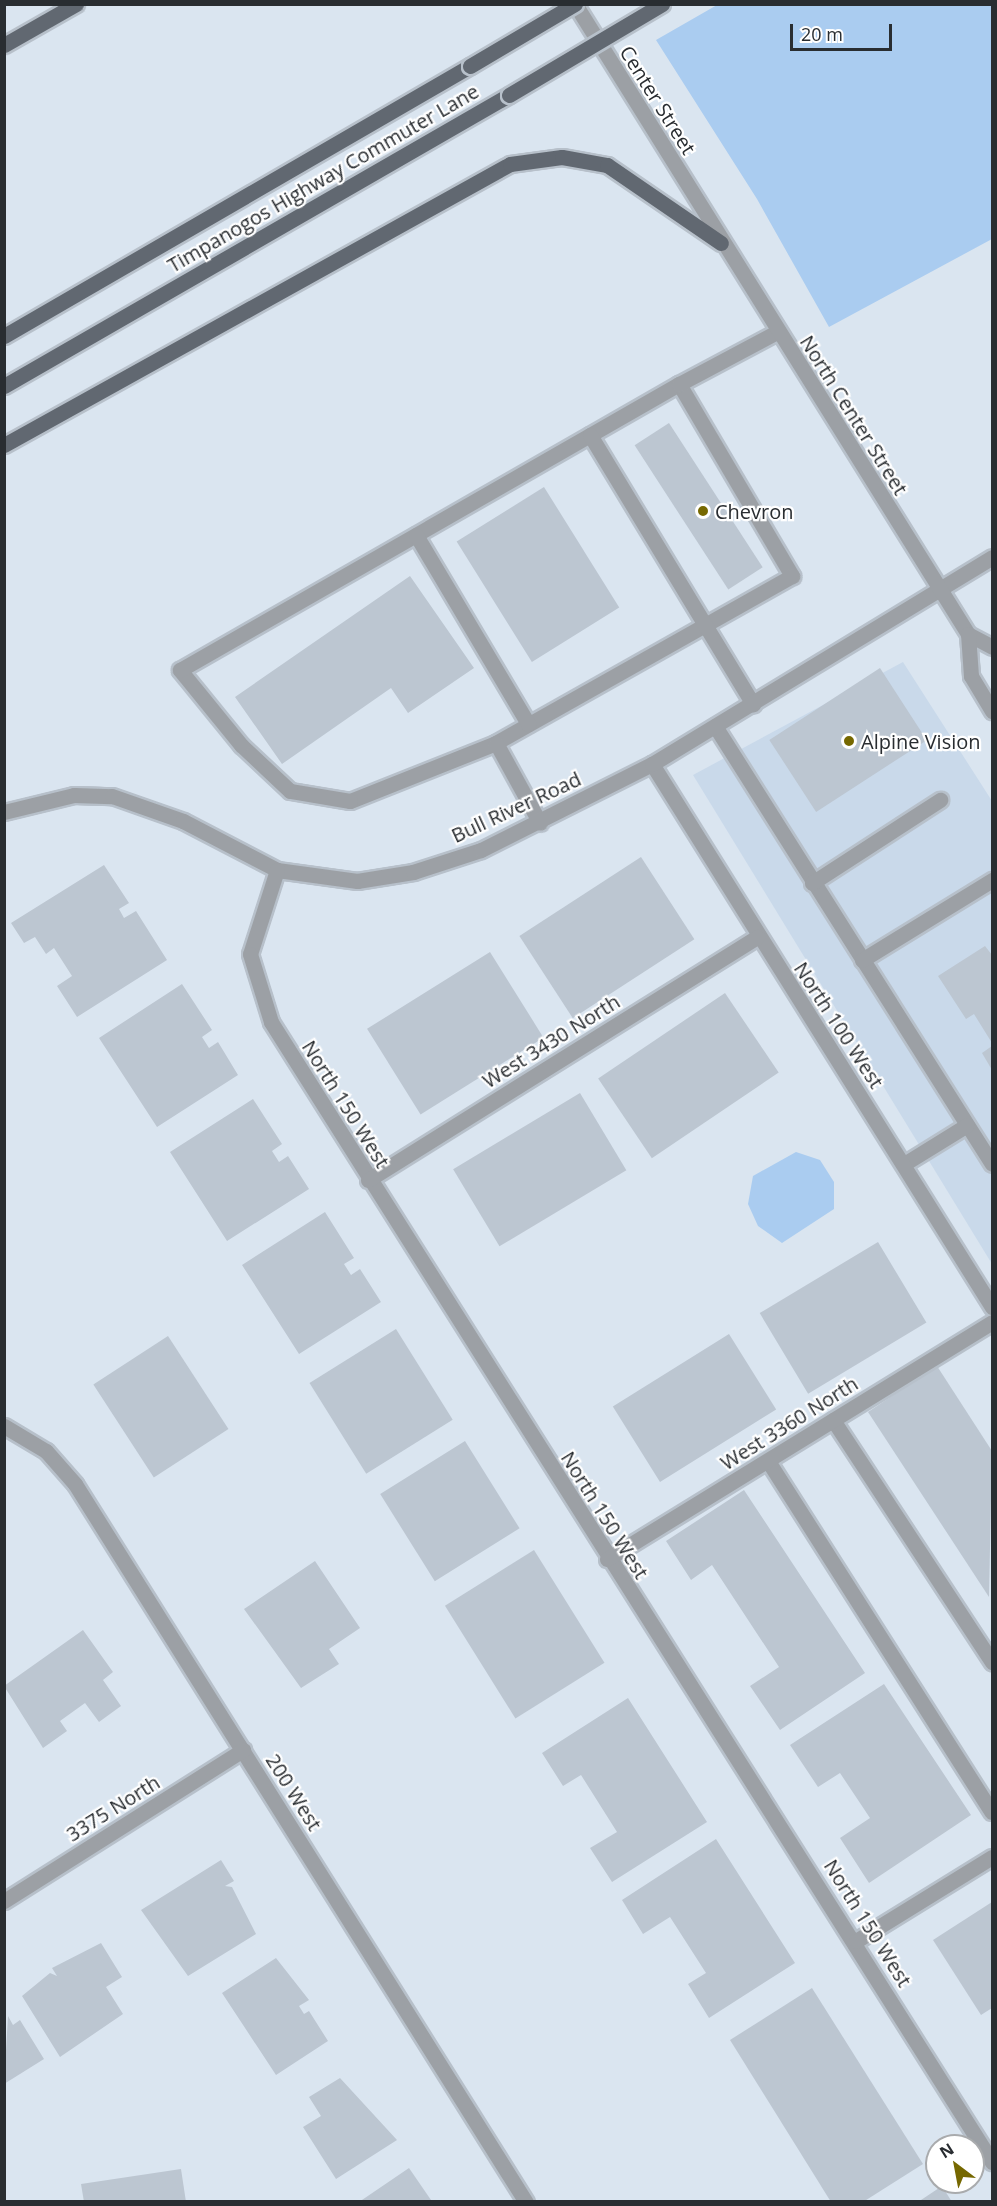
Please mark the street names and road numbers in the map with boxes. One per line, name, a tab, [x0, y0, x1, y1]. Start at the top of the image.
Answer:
street label: Center Street	[615, 41, 701, 159]
street label: Timpanogos Highway Commuter Lane	[163, 79, 483, 277]
street label: North Center Street	[795, 331, 913, 499]
street label: Bull River Road	[447, 767, 585, 847]
street label: North 100 West	[789, 957, 889, 1093]
street label: West 3430 North	[478, 989, 624, 1093]
street label: North 150 West	[297, 1036, 395, 1172]
street label: West 3360 North	[716, 1371, 862, 1475]
street label: North 150 West	[556, 1447, 654, 1583]
street label: 200 West	[261, 1749, 327, 1835]
street label: 3375 North	[62, 1770, 164, 1846]
street label: North 150 West	[819, 1855, 917, 1991]

